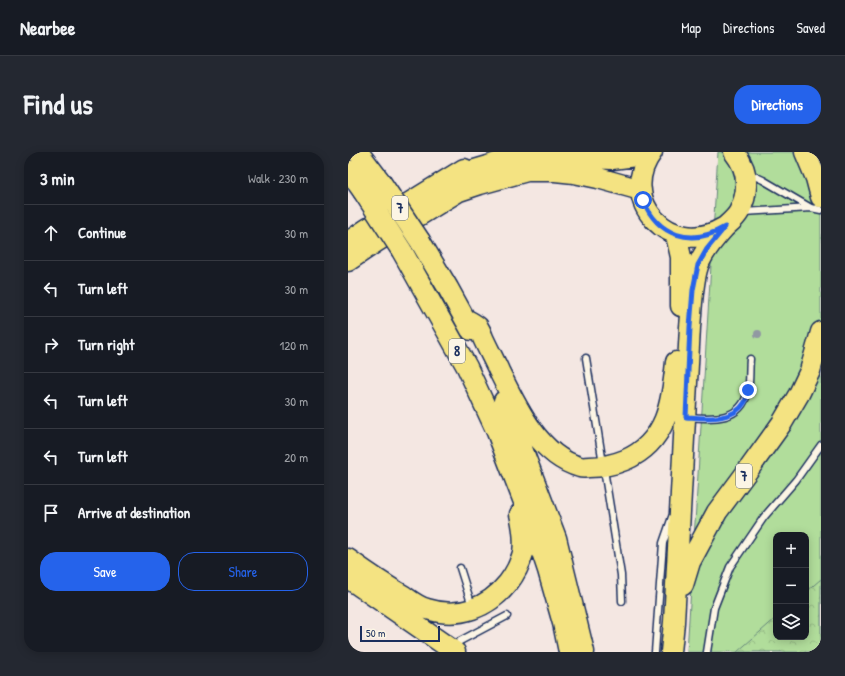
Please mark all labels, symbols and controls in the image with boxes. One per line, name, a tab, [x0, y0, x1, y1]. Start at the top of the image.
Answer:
text: Nearbee	[20, 15, 75, 41]
text: Map	[681, 18, 701, 37]
text: Directions	[723, 18, 774, 37]
text: Saved	[796, 18, 825, 37]
text: Find us	[24, 85, 93, 123]
button: Directions	[734, 85, 821, 124]
text: 3 min	[40, 167, 75, 190]
text: Walk · 230 m	[248, 169, 308, 187]
route start	[634, 191, 652, 209]
road number: 7	[392, 196, 408, 220]
icon: ahead	[40, 222, 62, 244]
text: Continue	[78, 222, 126, 243]
text: 30 m	[285, 224, 308, 242]
icon: left	[40, 278, 62, 300]
text: Turn left	[78, 278, 128, 299]
text: 30 m	[285, 280, 308, 298]
icon: right	[40, 334, 62, 356]
text: Turn right	[78, 334, 134, 355]
text: 120 m	[280, 336, 308, 354]
road number: 8	[449, 339, 465, 363]
route end	[739, 381, 757, 399]
icon: left	[40, 390, 62, 412]
text: Turn left	[78, 390, 128, 411]
text: 30 m	[285, 392, 308, 410]
icon: left	[40, 446, 62, 468]
text: Turn left	[78, 446, 128, 467]
text: 20 m	[284, 448, 308, 466]
road number: 7	[736, 464, 752, 488]
icon: arrive	[40, 502, 62, 524]
text: Arrive at destination	[78, 502, 190, 523]
map controls	[773, 532, 809, 640]
button: +	[773, 532, 809, 568]
button: Save	[40, 552, 170, 591]
button: Share	[178, 552, 308, 591]
button: −	[773, 568, 809, 604]
button: layers	[773, 604, 809, 640]
scale bar	[360, 624, 440, 643]
text: 50 m	[366, 626, 386, 640]

